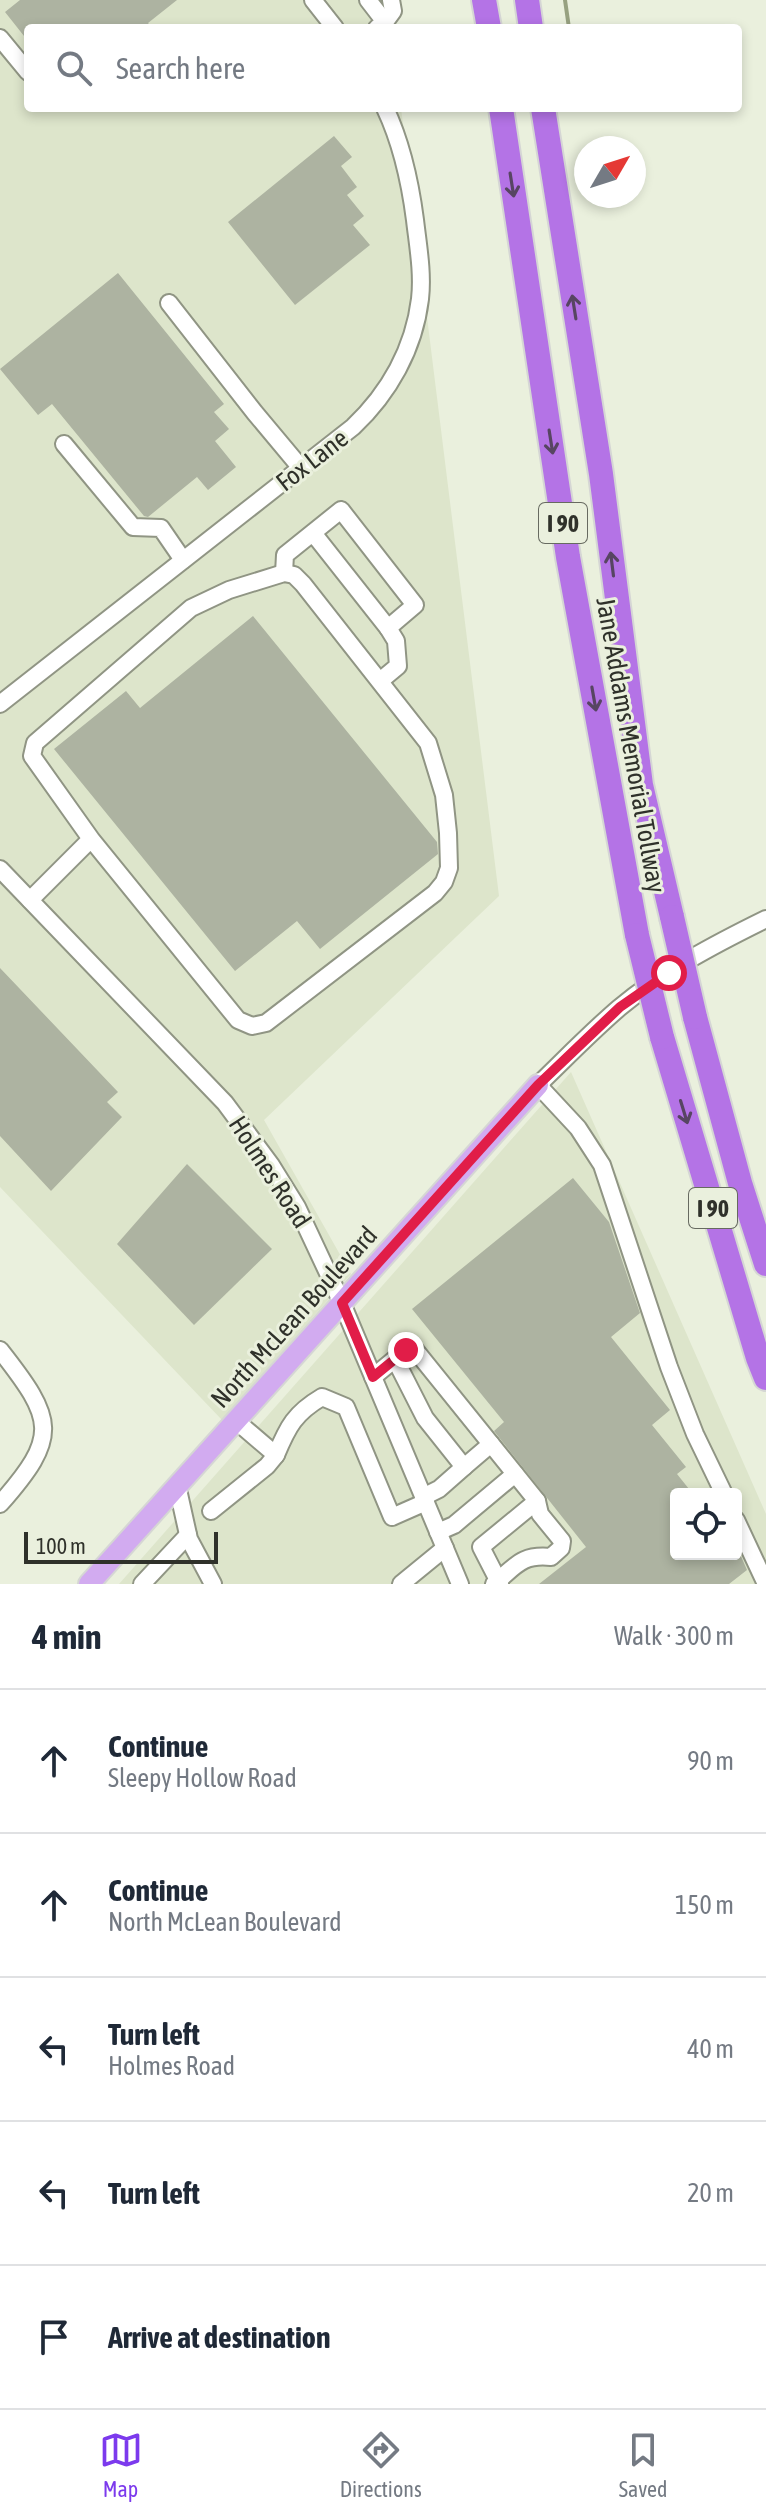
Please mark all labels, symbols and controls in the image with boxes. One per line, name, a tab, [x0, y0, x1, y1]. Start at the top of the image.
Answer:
search box	[24, 24, 742, 112]
icon: search	[52, 46, 96, 90]
text: Search here	[116, 51, 245, 85]
north arrow	[574, 136, 646, 208]
one-way arrow	[505, 172, 520, 197]
one-way arrow	[566, 295, 581, 320]
street label: Fox Lane	[270, 423, 354, 497]
one-way arrow	[544, 429, 559, 454]
road number: I 90	[539, 503, 587, 543]
one-way arrow	[604, 552, 619, 578]
street label: Jane Addams Memorial Tollway	[590, 595, 672, 895]
one-way arrow	[588, 685, 603, 711]
route start	[651, 955, 687, 991]
one-way arrow	[677, 1098, 692, 1124]
street label: Holmes Road	[223, 1111, 317, 1233]
road number: I 90	[689, 1188, 737, 1228]
street label: North McLean Boulevard	[205, 1220, 383, 1414]
route end	[388, 1332, 424, 1368]
map controls	[670, 1488, 742, 1560]
button: locate	[670, 1488, 742, 1560]
scale bar	[24, 1528, 218, 1564]
text: 100 m	[36, 1533, 86, 1559]
text: 4 min	[32, 1617, 101, 1656]
text: Walk · 300 m	[614, 1621, 734, 1651]
text: Continue	[108, 1729, 208, 1763]
icon: ahead	[32, 1739, 76, 1783]
text: 90 m	[687, 1746, 734, 1776]
text: Sleepy Hollow Road	[108, 1763, 297, 1793]
text: Continue	[108, 1873, 208, 1907]
icon: ahead	[32, 1883, 76, 1927]
text: 150 m	[675, 1890, 734, 1920]
text: North McLean Boulevard	[108, 1907, 342, 1937]
text: Turn left	[108, 2017, 200, 2051]
icon: left	[32, 2027, 76, 2071]
text: 40 m	[687, 2034, 734, 2064]
text: Holmes Road	[108, 2051, 235, 2081]
icon: left	[32, 2171, 76, 2215]
text: Turn left	[108, 2176, 200, 2210]
text: 20 m	[687, 2178, 734, 2208]
icon: arrive	[32, 2315, 76, 2359]
text: Arrive at destination	[108, 2320, 330, 2354]
tab: Map	[99, 2428, 143, 2502]
tab: Directions	[340, 2428, 422, 2502]
tab: Saved	[619, 2428, 667, 2502]

